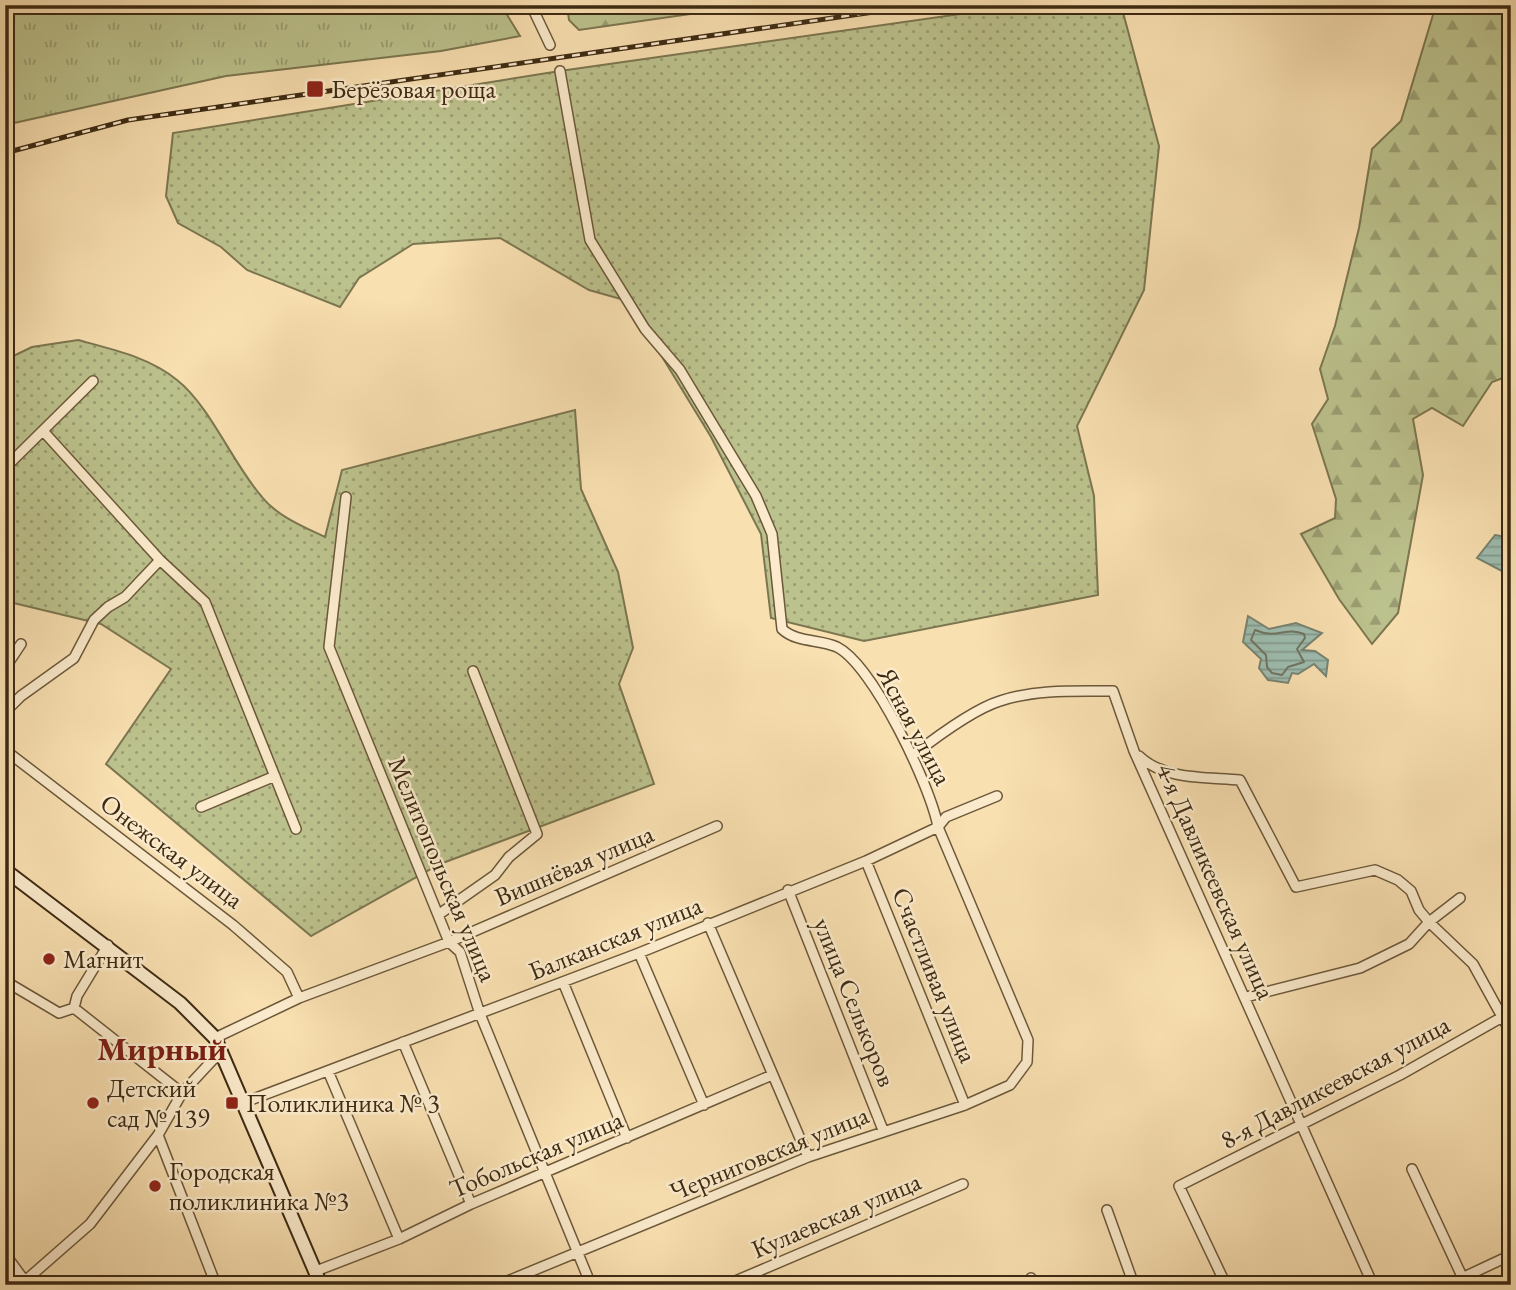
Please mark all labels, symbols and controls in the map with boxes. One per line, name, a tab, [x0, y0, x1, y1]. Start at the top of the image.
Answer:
place label: Берёзовая роща	[331, 72, 496, 106]
marker: Берёзовая роща	[305, 79, 325, 99]
street label: Ясная улица	[869, 660, 961, 792]
street label: Мелитопольская улица	[380, 751, 506, 987]
street label: 4-я Давликеевская улица	[1149, 758, 1284, 1005]
street label: Онежская улица	[93, 786, 251, 916]
street label: Вишнёвая улица	[489, 816, 659, 914]
street label: Счастливая улица	[884, 882, 986, 1068]
street label: Балканская улица	[523, 887, 707, 988]
street label: улица Селькоров	[806, 913, 904, 1091]
place label: Магнит	[63, 942, 144, 976]
marker: Магнит	[41, 951, 57, 967]
street label: 8-я Давликеевская улица	[1214, 1007, 1456, 1157]
district label: Мирный	[97, 1027, 227, 1070]
place label: Детский сад № 139	[107, 1071, 210, 1135]
place label: Поликлиника № 3	[246, 1086, 440, 1120]
marker: Детский сад № 139	[85, 1095, 101, 1111]
marker: Поликлиника № 3	[224, 1095, 240, 1111]
street label: Черниговская улица	[664, 1097, 874, 1208]
street label: Тобольская улица	[444, 1102, 628, 1206]
place label: Городская поликлиника №3	[169, 1154, 349, 1218]
street label: Кулаевская улица	[746, 1164, 927, 1266]
marker: Городская поликлиника №3	[147, 1178, 163, 1194]

